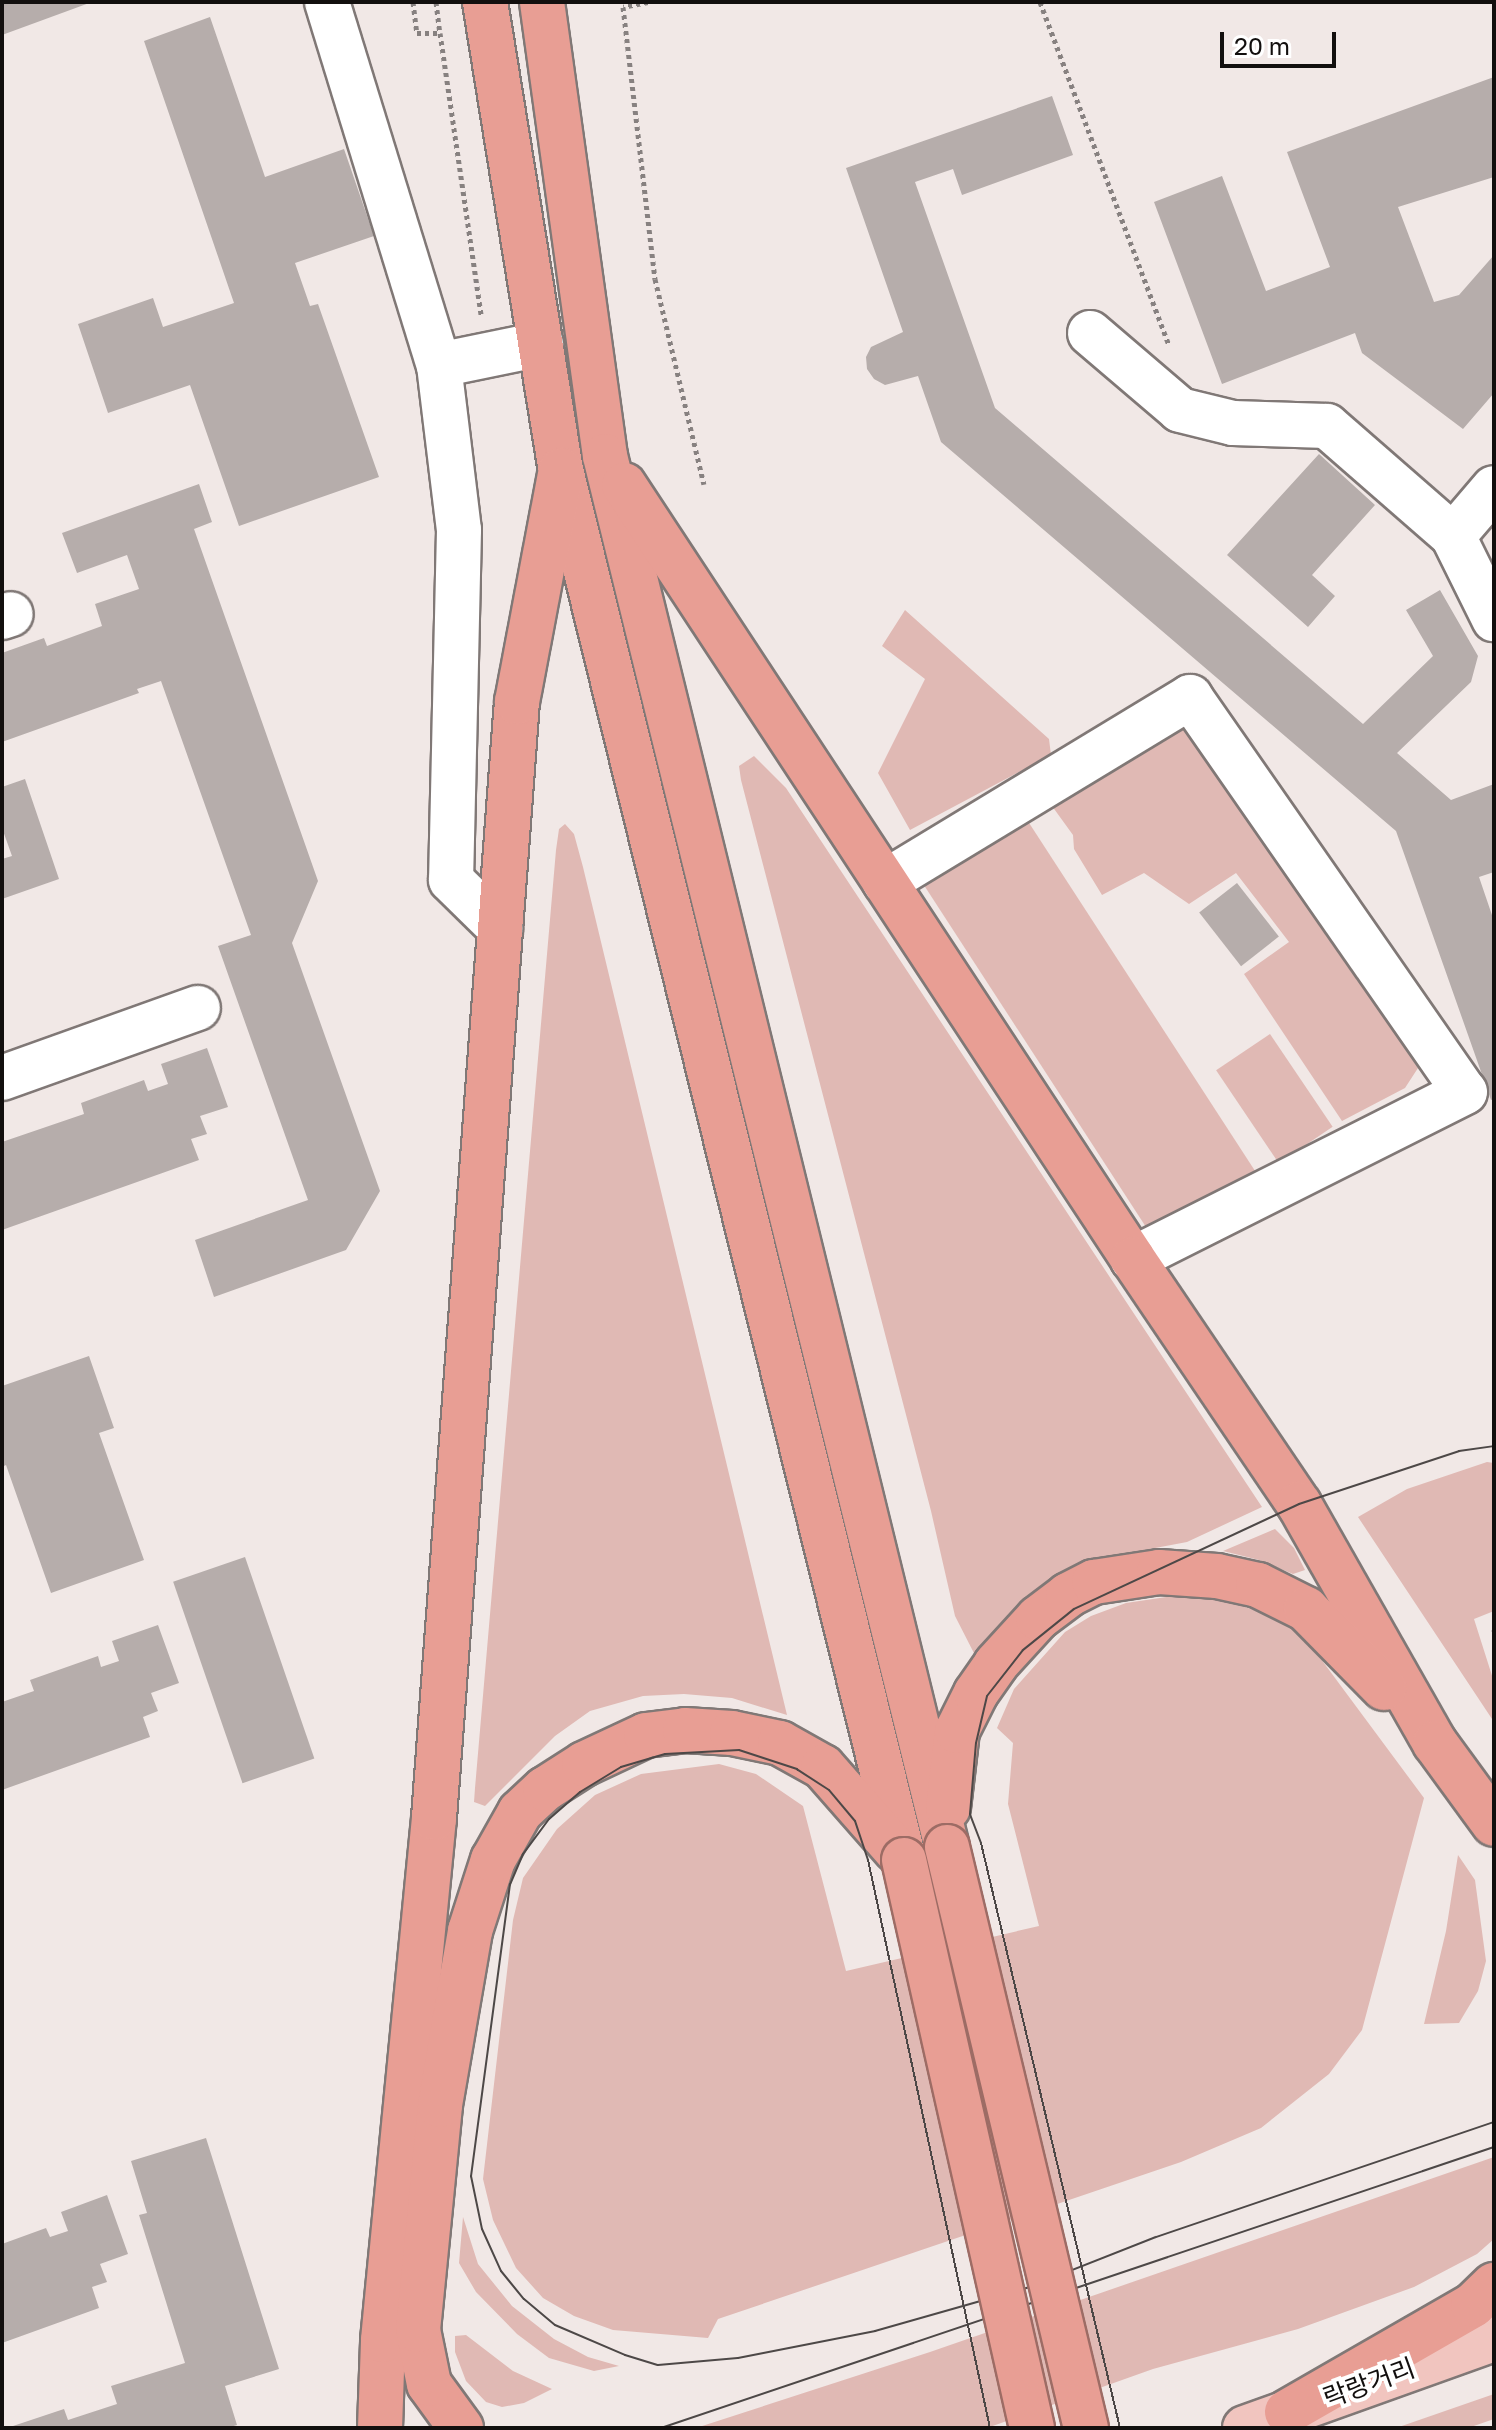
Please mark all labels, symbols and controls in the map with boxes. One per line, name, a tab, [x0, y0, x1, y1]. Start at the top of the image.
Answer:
scale bar	[1224, 16, 1340, 66]
text: 20 m	[1234, 31, 1290, 60]
street label: 락랑거리	[1319, 2352, 1419, 2414]

